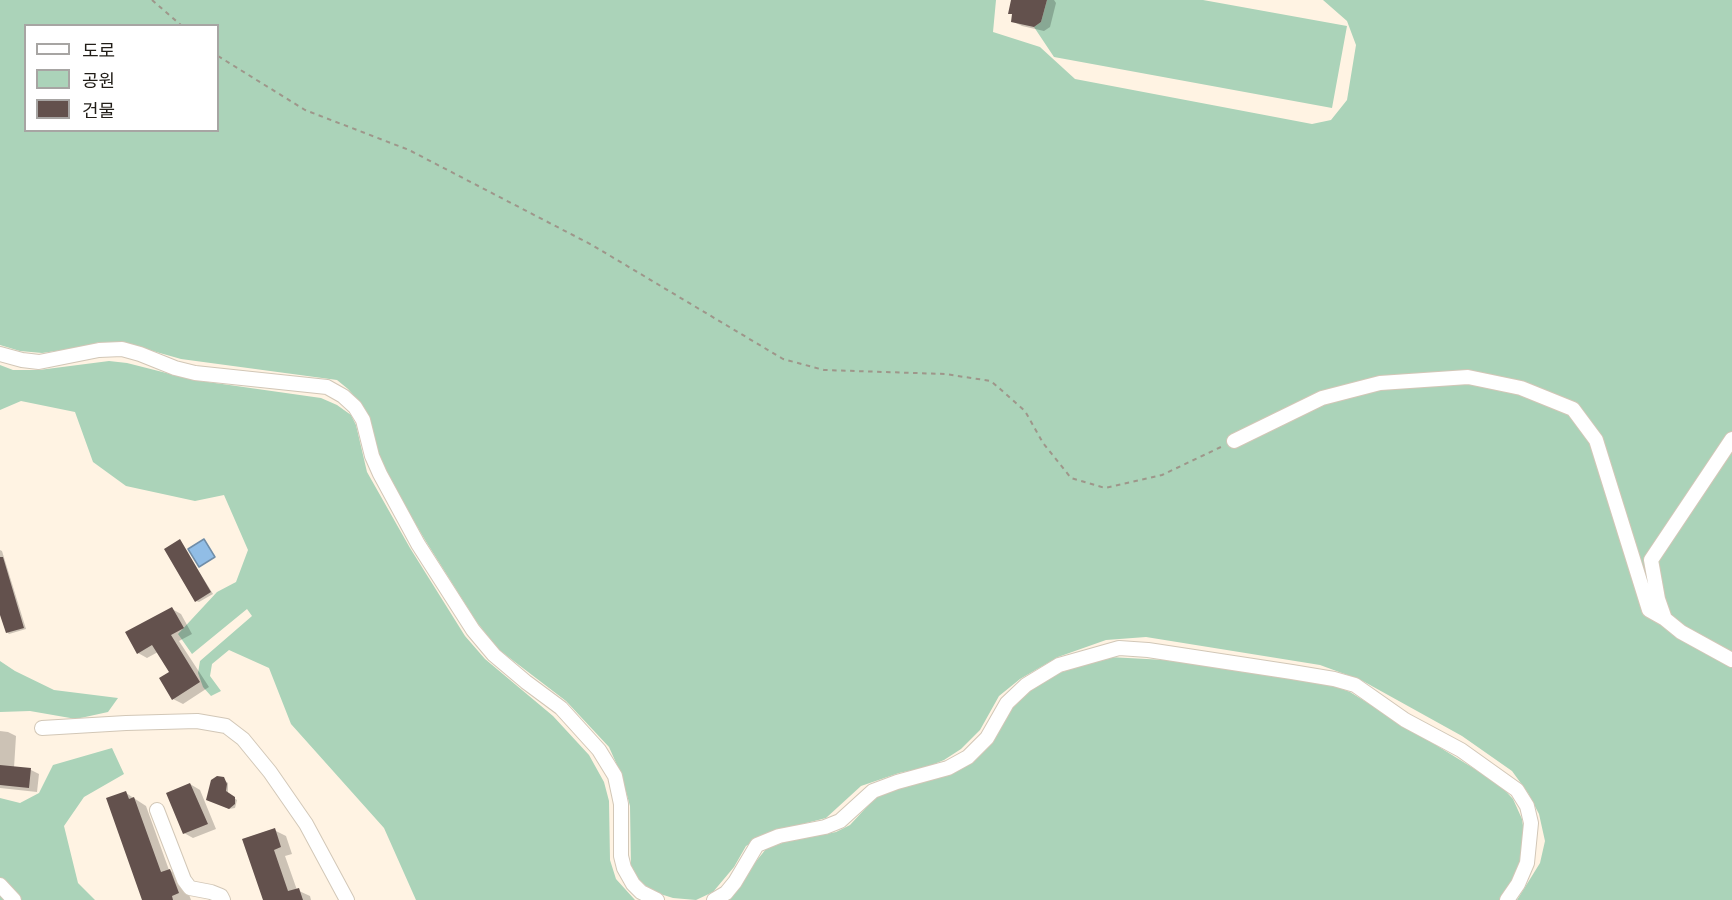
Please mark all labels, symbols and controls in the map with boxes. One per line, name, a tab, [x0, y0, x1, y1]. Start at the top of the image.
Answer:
legend	[24, 24, 219, 132]
text: 도로	[82, 40, 115, 62]
text: 공원	[82, 70, 115, 92]
text: 건물	[82, 100, 115, 122]

